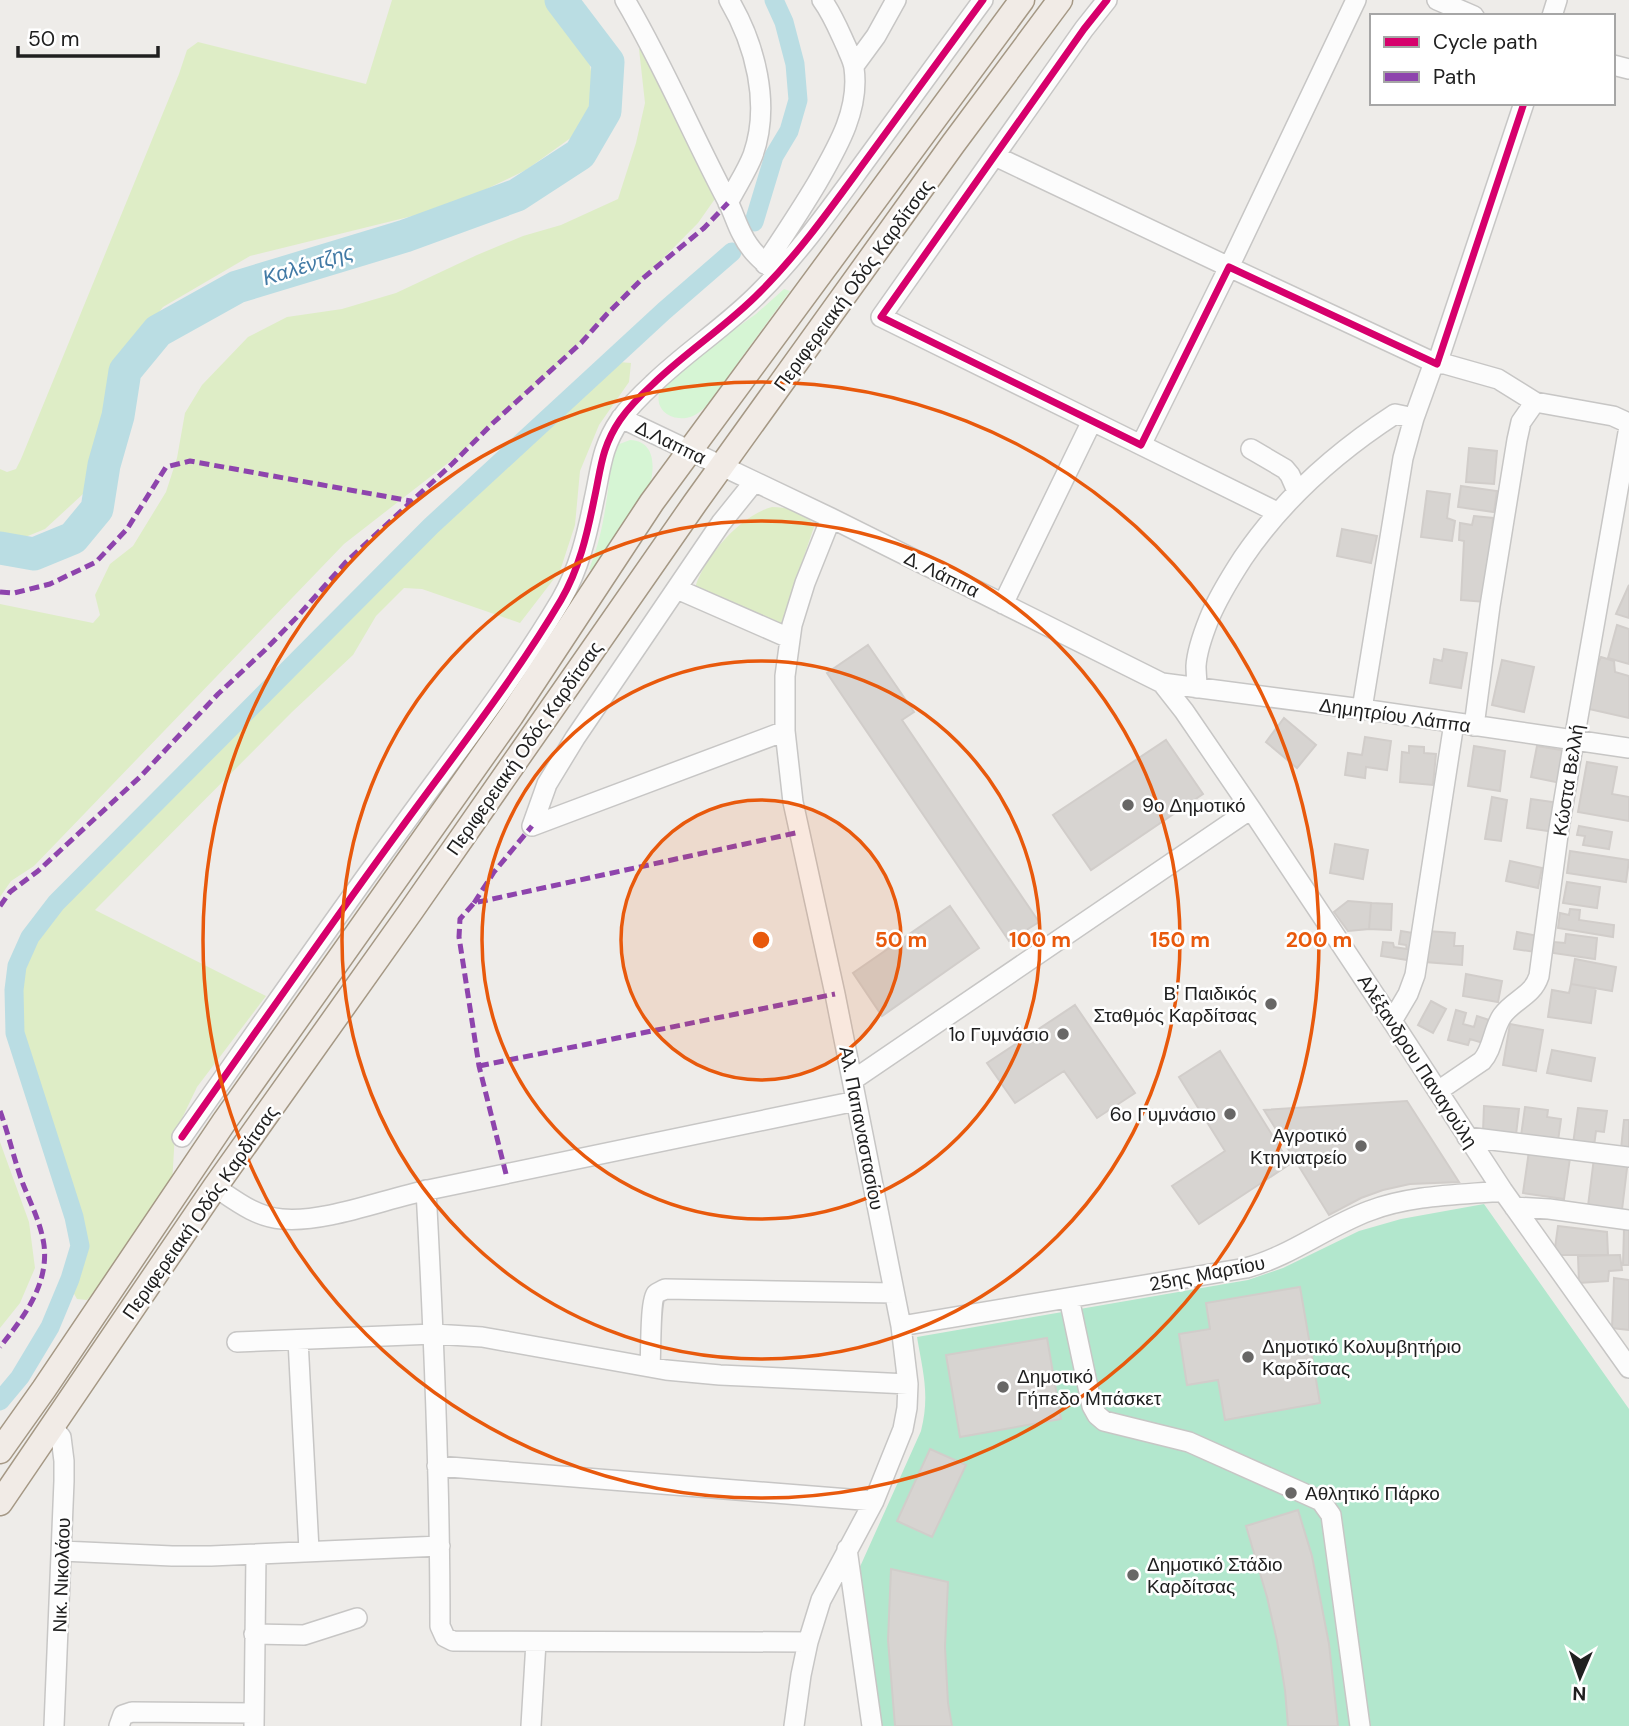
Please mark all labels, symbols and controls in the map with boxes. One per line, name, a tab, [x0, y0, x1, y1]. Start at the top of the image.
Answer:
scale bar	[18, 14, 158, 58]
legend	[1370, 14, 1615, 105]
text: 50 m	[28, 25, 79, 53]
text: Cycle path	[1433, 28, 1538, 56]
text: Path	[1433, 63, 1476, 91]
street label: Περιφερειακή Οδός Καρδίτσας	[768, 174, 939, 396]
water label: Καλέντζης	[259, 238, 358, 292]
street label: Δ.Λαππα	[631, 415, 710, 470]
street label: Δ. Λάππα	[900, 546, 984, 603]
street label: Περιφερειακή Οδός Καρδίτσας	[441, 636, 608, 860]
street label: Δημητρίου Λάππα	[1318, 693, 1472, 738]
street label: Κώστα Βελλή	[1547, 722, 1590, 838]
place label: 9ο Δημοτικό	[1142, 793, 1246, 818]
marker: 9ο Δημοτικό	[1120, 797, 1136, 813]
text: 50 m	[875, 926, 927, 954]
text: 100 m	[1009, 926, 1071, 954]
text: 150 m	[1150, 926, 1210, 954]
text: 200 m	[1286, 926, 1352, 954]
centre of rings	[749, 928, 773, 952]
street label: Αλέξανδρου Παναγούλη	[1352, 970, 1483, 1153]
place label: Β' Παιδικός Σταθμός Καρδίτσας	[1094, 981, 1257, 1028]
marker: Β' Παιδικός Σταθμός Καρδίτσας	[1263, 996, 1279, 1012]
place label: 1ο Γυμνάσιο	[949, 1022, 1049, 1047]
marker: 1ο Γυμνάσιο	[1055, 1026, 1071, 1042]
street label: Αλ. Παπαναστασίου	[833, 1044, 890, 1212]
street label: Περιφερειακή Οδός Καρδίτσας	[117, 1100, 284, 1324]
place label: 6ο Γυμνάσιο	[1110, 1102, 1216, 1127]
marker: 6ο Γυμνάσιο	[1222, 1106, 1238, 1122]
place label: Αγροτικό Κτηνιατρείο	[1250, 1123, 1347, 1170]
marker: Αγροτικό Κτηνιατρείο	[1353, 1138, 1369, 1154]
street label: 25ης Μαρτίου	[1147, 1250, 1267, 1297]
place label: Δημοτικό Κολυμβητήριο Καρδίτσας	[1262, 1334, 1461, 1381]
marker: Δημοτικό Κολυμβητήριο Καρδίτσας	[1240, 1349, 1256, 1365]
place label: Δημοτικό Γήπεδο Μπάσκετ	[1017, 1364, 1162, 1411]
marker: Δημοτικό Γήπεδο Μπάσκετ	[995, 1379, 1011, 1395]
place label: Αθλητικό Πάρκο	[1305, 1481, 1440, 1506]
marker: Αθλητικό Πάρκο	[1283, 1485, 1299, 1501]
street label: Νικ. Νικολάου	[47, 1517, 76, 1633]
place label: Δημοτικό Στάδιο Καρδίτσας	[1147, 1552, 1283, 1599]
marker: Δημοτικό Στάδιο Καρδίτσας	[1125, 1567, 1141, 1583]
north arrow	[1545, 1642, 1615, 1712]
text: N	[1572, 1681, 1587, 1706]

